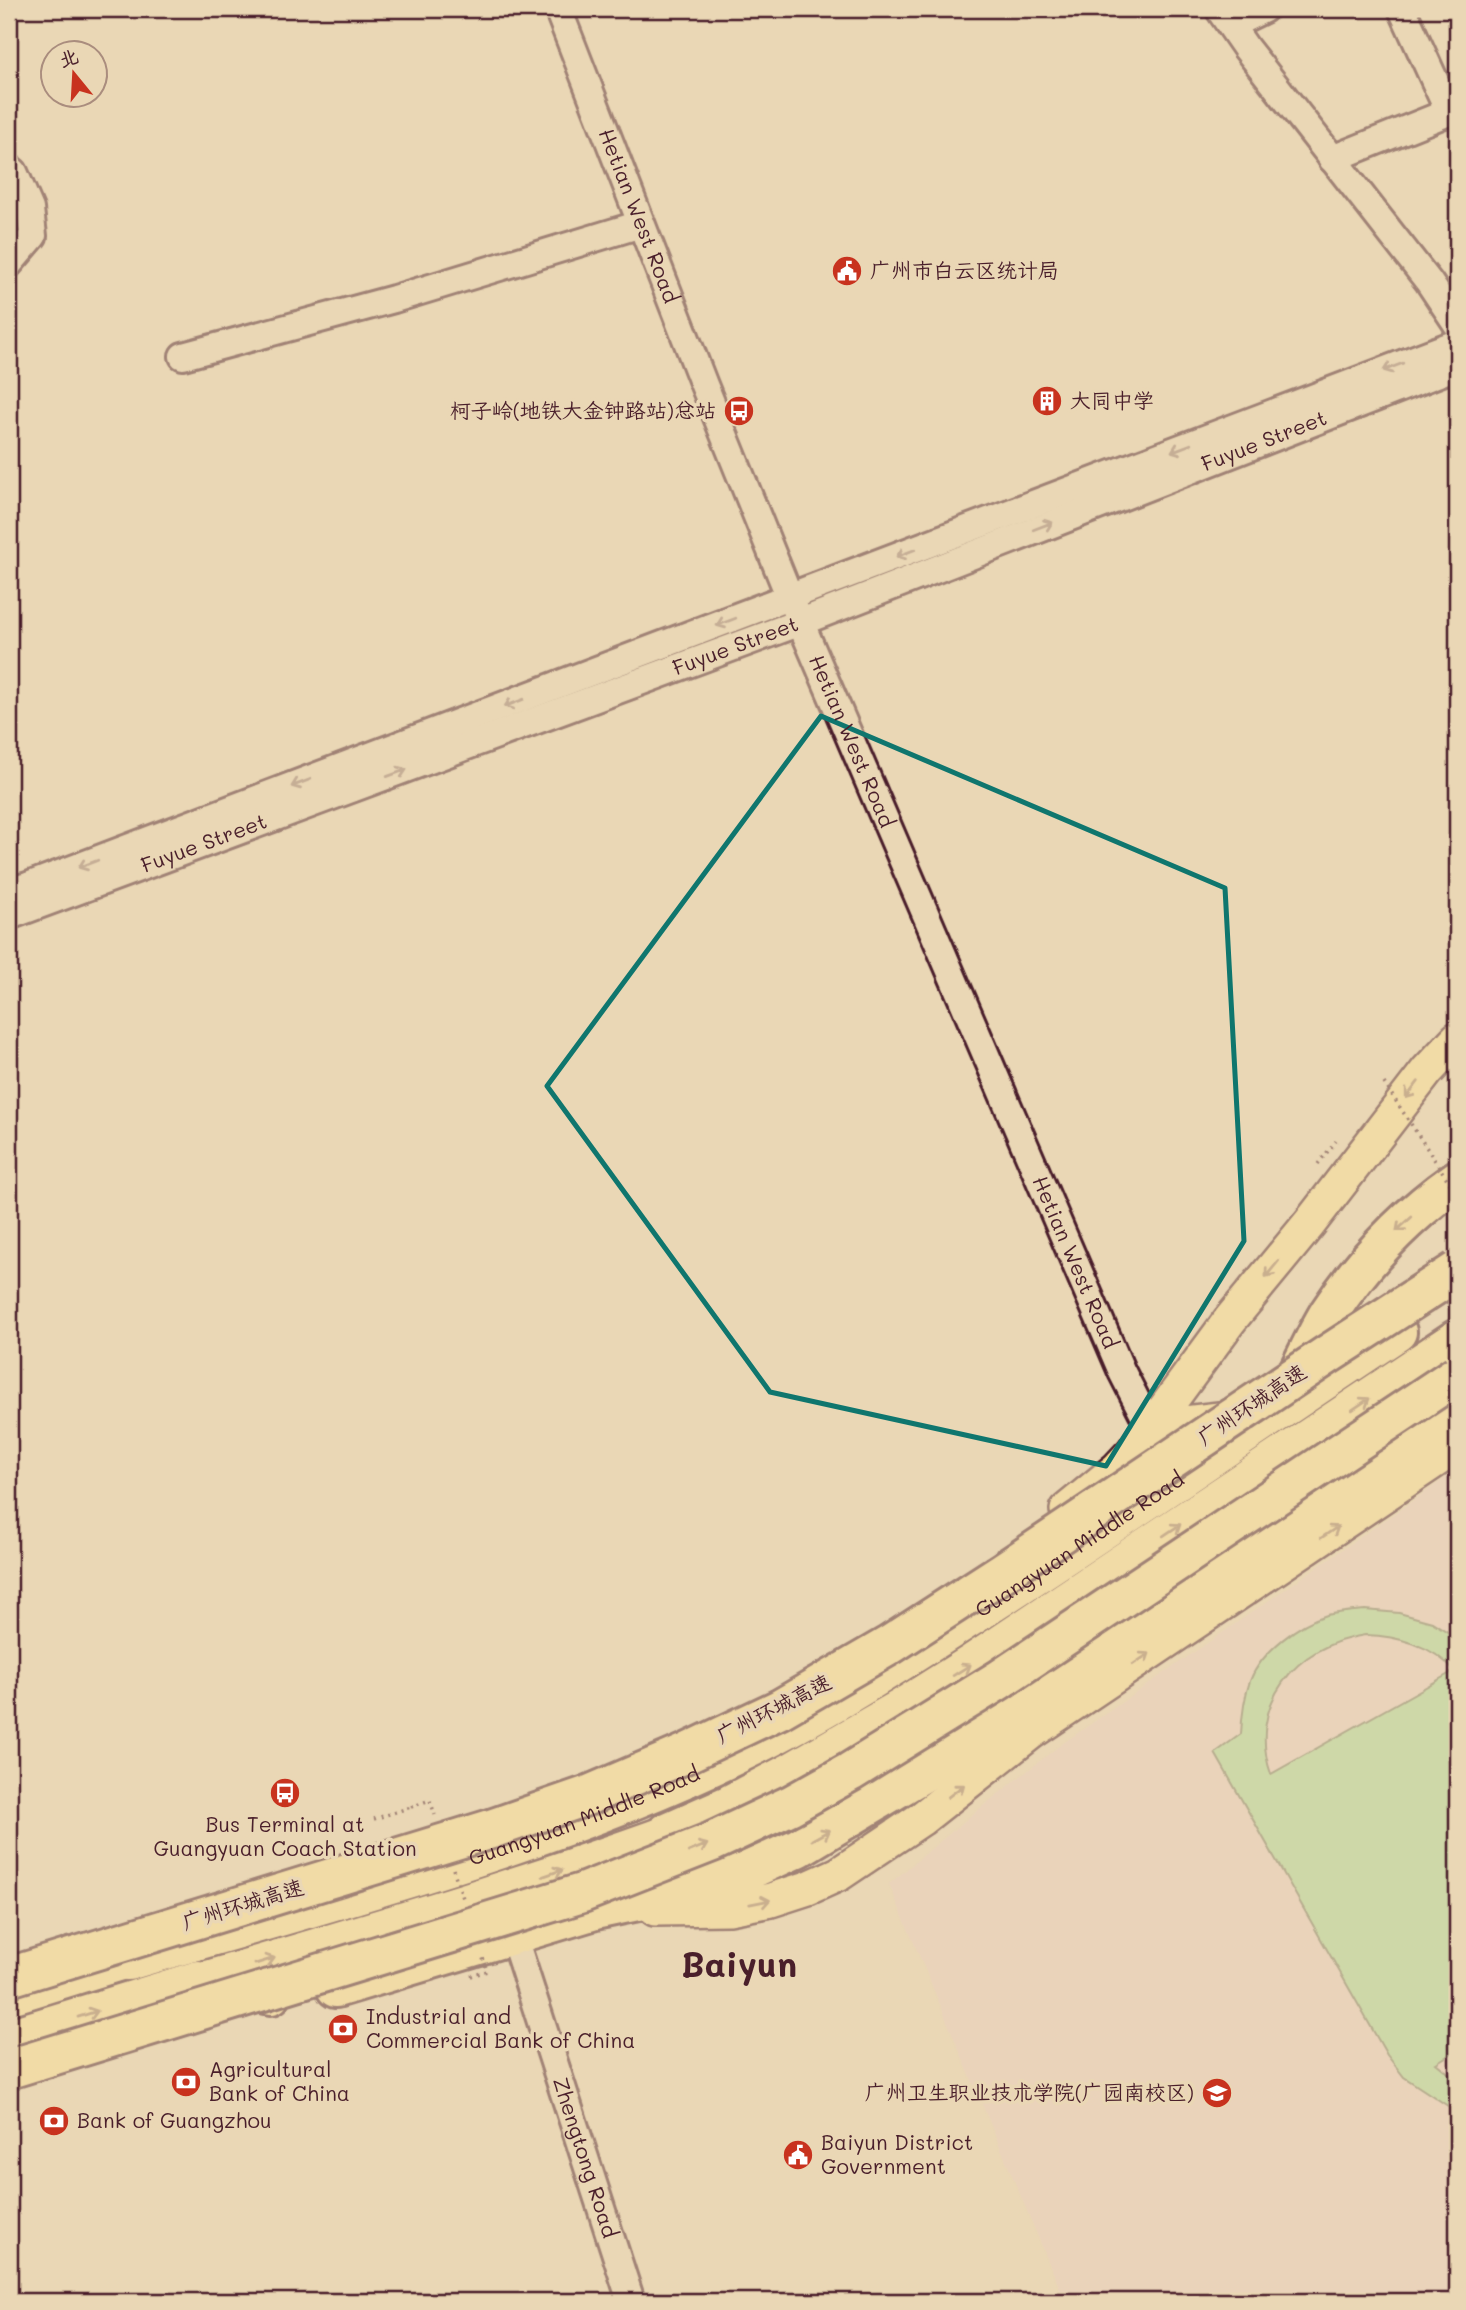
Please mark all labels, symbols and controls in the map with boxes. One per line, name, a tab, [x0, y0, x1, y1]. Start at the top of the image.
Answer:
north arrow	[38, 38, 108, 108]
text: 北	[56, 43, 81, 72]
street label: Hetian West Road	[594, 124, 686, 307]
public building icon: 广州市白云区统计局	[830, 254, 864, 288]
place label: 广州市白云区统计局	[870, 256, 1059, 283]
one-way arrow	[1383, 362, 1405, 375]
building icon: 大同中学	[1030, 384, 1064, 418]
place label: 大同中学	[1070, 386, 1154, 413]
bus stop icon: 柯子岭(地铁大金钟路站)总站	[722, 394, 756, 428]
place label: 柯子岭(地铁大金钟路站)总站	[450, 396, 716, 423]
street label: Fuyue Street	[1197, 403, 1330, 476]
one-way arrow	[1171, 443, 1192, 456]
one-way arrow	[1031, 519, 1053, 532]
one-way arrow	[896, 548, 918, 561]
street label: Fuyue Street	[668, 609, 802, 681]
one-way arrow	[716, 617, 738, 630]
street label: Hetian West Road	[804, 650, 902, 831]
one-way arrow	[503, 697, 525, 710]
one-way arrow	[385, 765, 407, 778]
one-way arrow	[290, 778, 312, 791]
street label: Fuyue Street	[137, 807, 270, 878]
one-way arrow	[78, 858, 99, 871]
one-way arrow	[1405, 1080, 1420, 1099]
street label: Hetian West Road	[1027, 1171, 1125, 1352]
one-way arrow	[1396, 1215, 1414, 1231]
one-way arrow	[1264, 1260, 1280, 1278]
street label: 广州环城高速	[1191, 1357, 1311, 1450]
one-way arrow	[1351, 1396, 1370, 1411]
street label: Guangyuan Middle Road	[969, 1465, 1188, 1623]
one-way arrow	[1162, 1523, 1181, 1538]
one-way arrow	[1320, 1525, 1339, 1539]
one-way arrow	[1131, 1652, 1150, 1666]
one-way arrow	[952, 1663, 972, 1677]
street label: 广州环城高速	[711, 1667, 836, 1748]
street label: Guangyuan Middle Road	[465, 1759, 703, 1871]
bus stop icon: Bus Terminal at Guangyuan Coach Station	[268, 1776, 302, 1810]
one-way arrow	[947, 1783, 965, 1799]
place label: Bus Terminal at Guangyuan Coach Station	[153, 1810, 417, 1861]
one-way arrow	[810, 1828, 831, 1841]
one-way arrow	[687, 1841, 708, 1854]
one-way arrow	[541, 1866, 563, 1878]
street label: 广州环城高速	[178, 1872, 307, 1935]
one-way arrow	[748, 1895, 771, 1909]
district label: Baiyun	[681, 1940, 797, 1986]
one-way arrow	[254, 1953, 276, 1966]
place label: Industrial and Commercial Bank of China	[366, 2002, 635, 2053]
one-way arrow	[77, 2006, 99, 2019]
bank icon: Industrial and Commercial Bank of China	[326, 2012, 360, 2046]
place label: Agricultural Bank of China	[209, 2055, 350, 2106]
bank icon: Agricultural Bank of China	[169, 2065, 203, 2099]
street label: Zhengtong Road	[548, 2073, 625, 2241]
school or university icon: 广州卫生职业技术学院(广园南校区)	[1200, 2076, 1234, 2110]
place label: 广州卫生职业技术学院(广园南校区)	[865, 2078, 1194, 2105]
bank icon: Bank of Guangzhou	[37, 2104, 71, 2138]
place label: Bank of Guangzhou	[77, 2106, 271, 2133]
place label: Baiyun District Government	[821, 2128, 973, 2179]
public building icon: Baiyun District Government	[781, 2138, 815, 2172]

